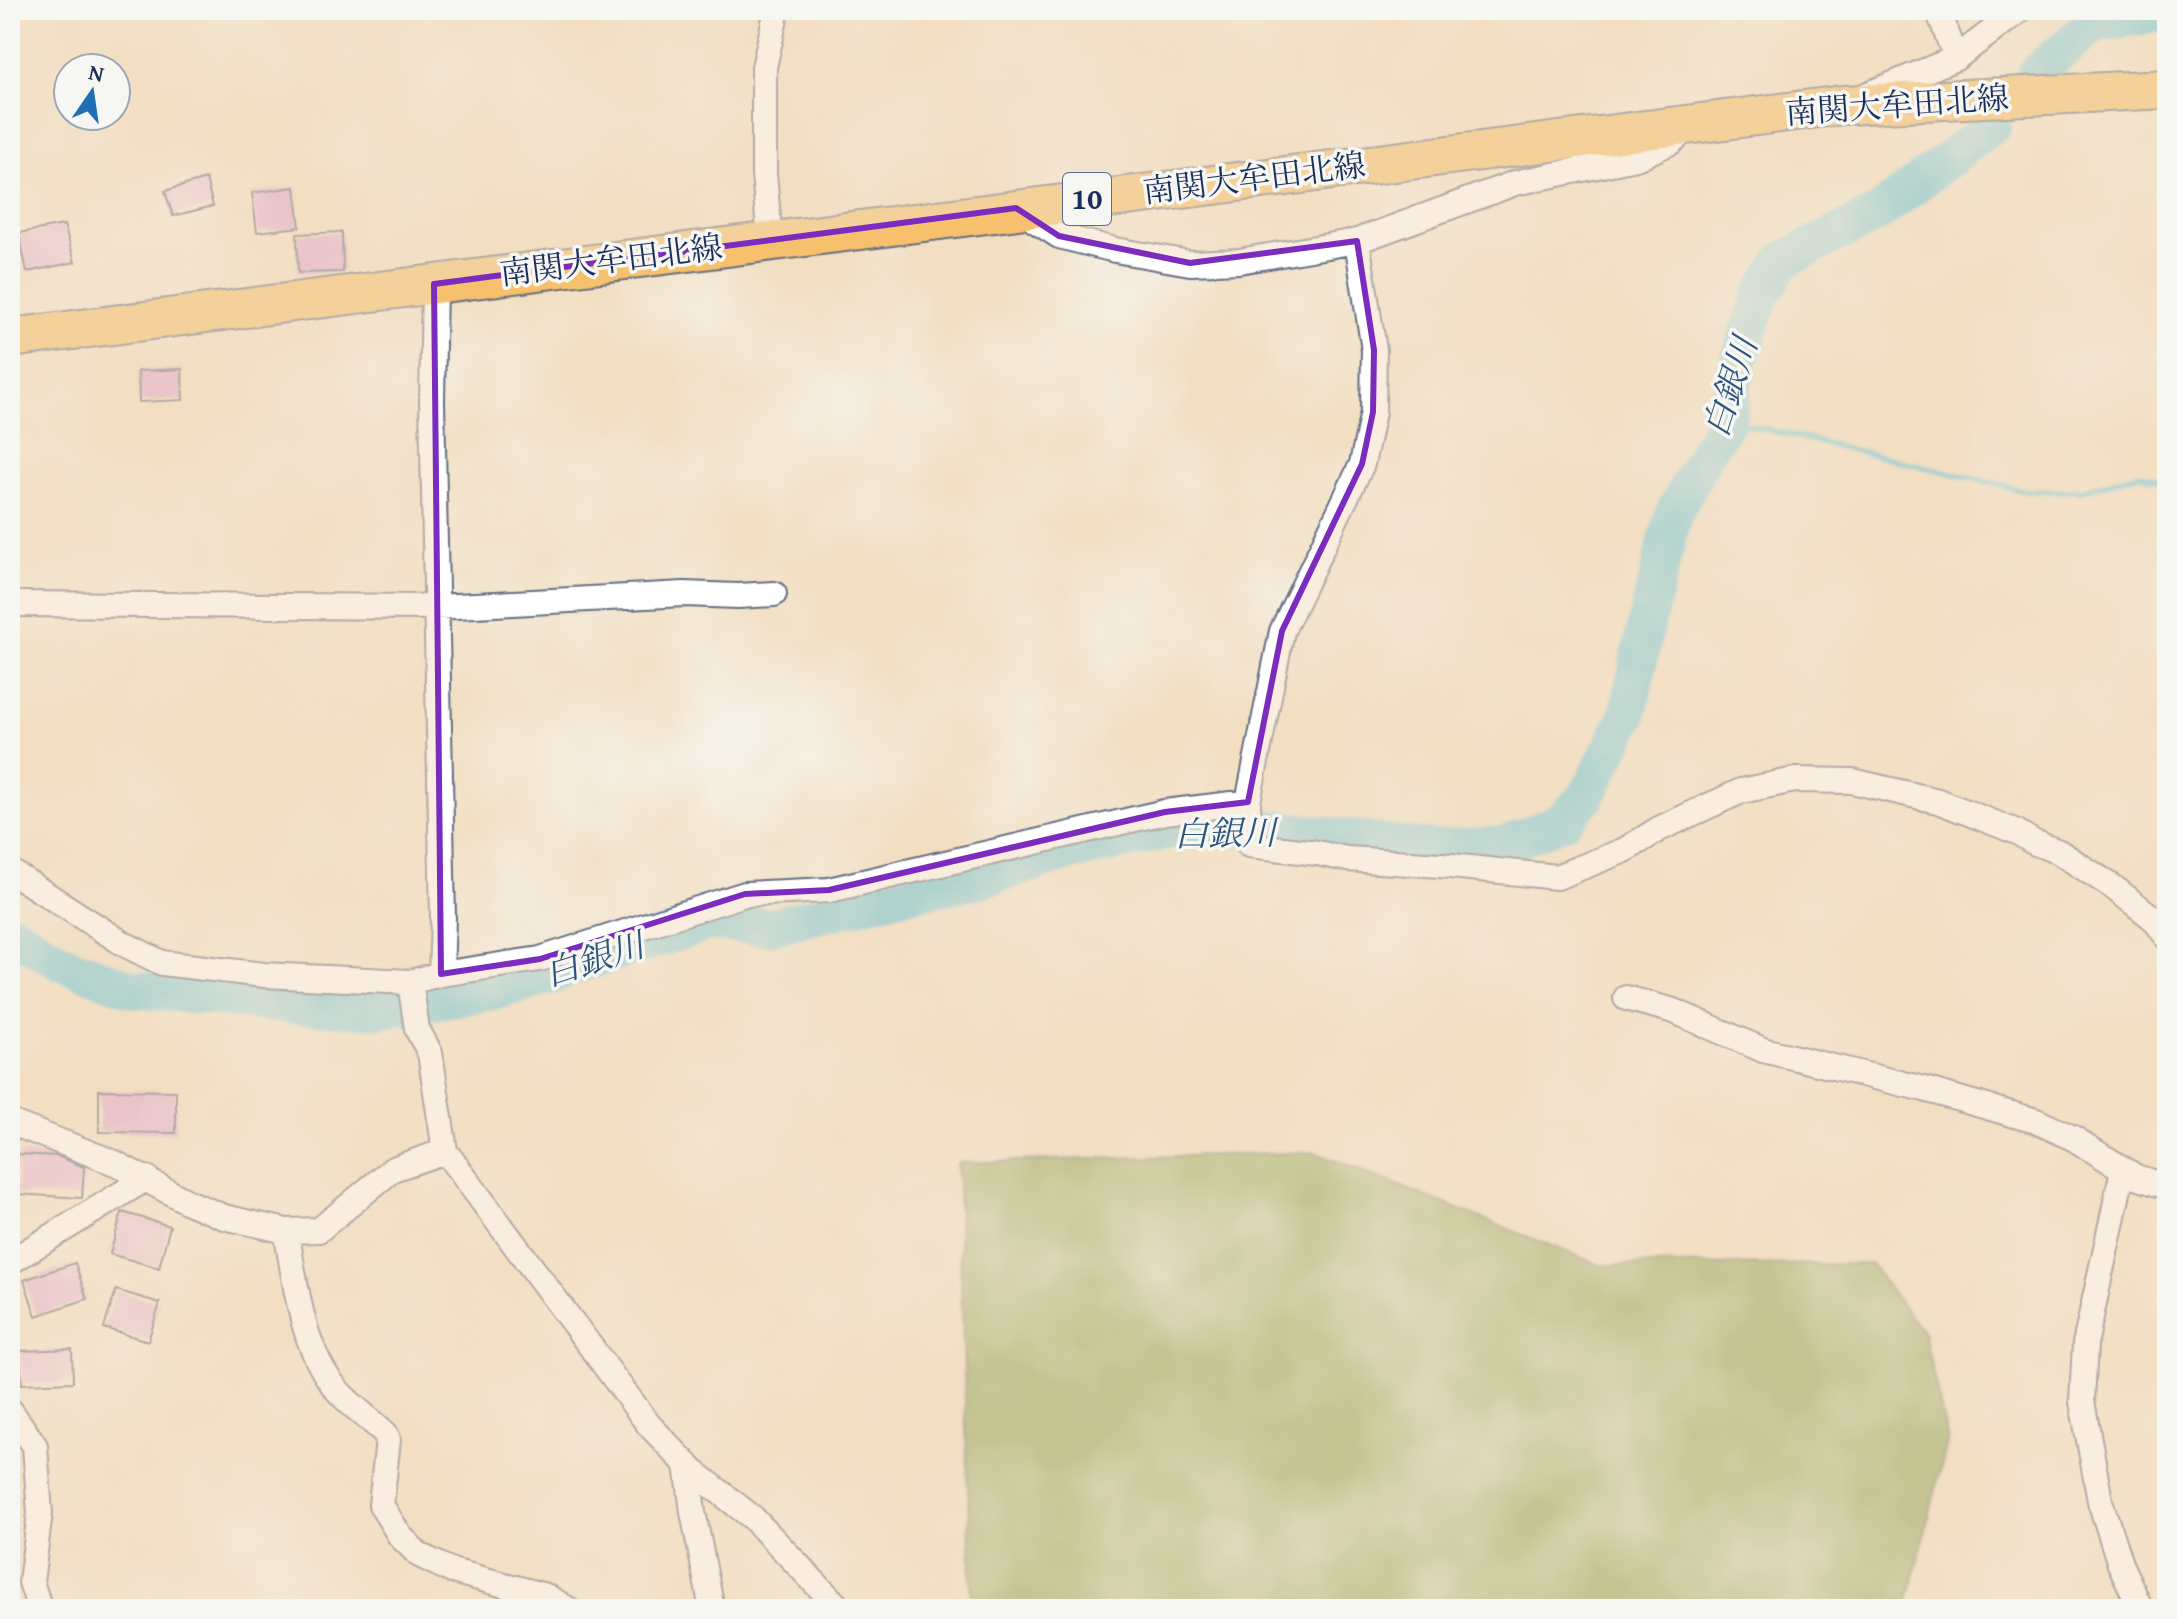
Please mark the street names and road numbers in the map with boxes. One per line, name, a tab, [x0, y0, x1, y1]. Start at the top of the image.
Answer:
street label: 南関大牟田北線	[1784, 73, 2010, 136]
street label: 南関大牟田北線	[1140, 141, 1368, 214]
road number: 10	[1063, 173, 1111, 225]
street label: 南関大牟田北線	[497, 223, 725, 296]

